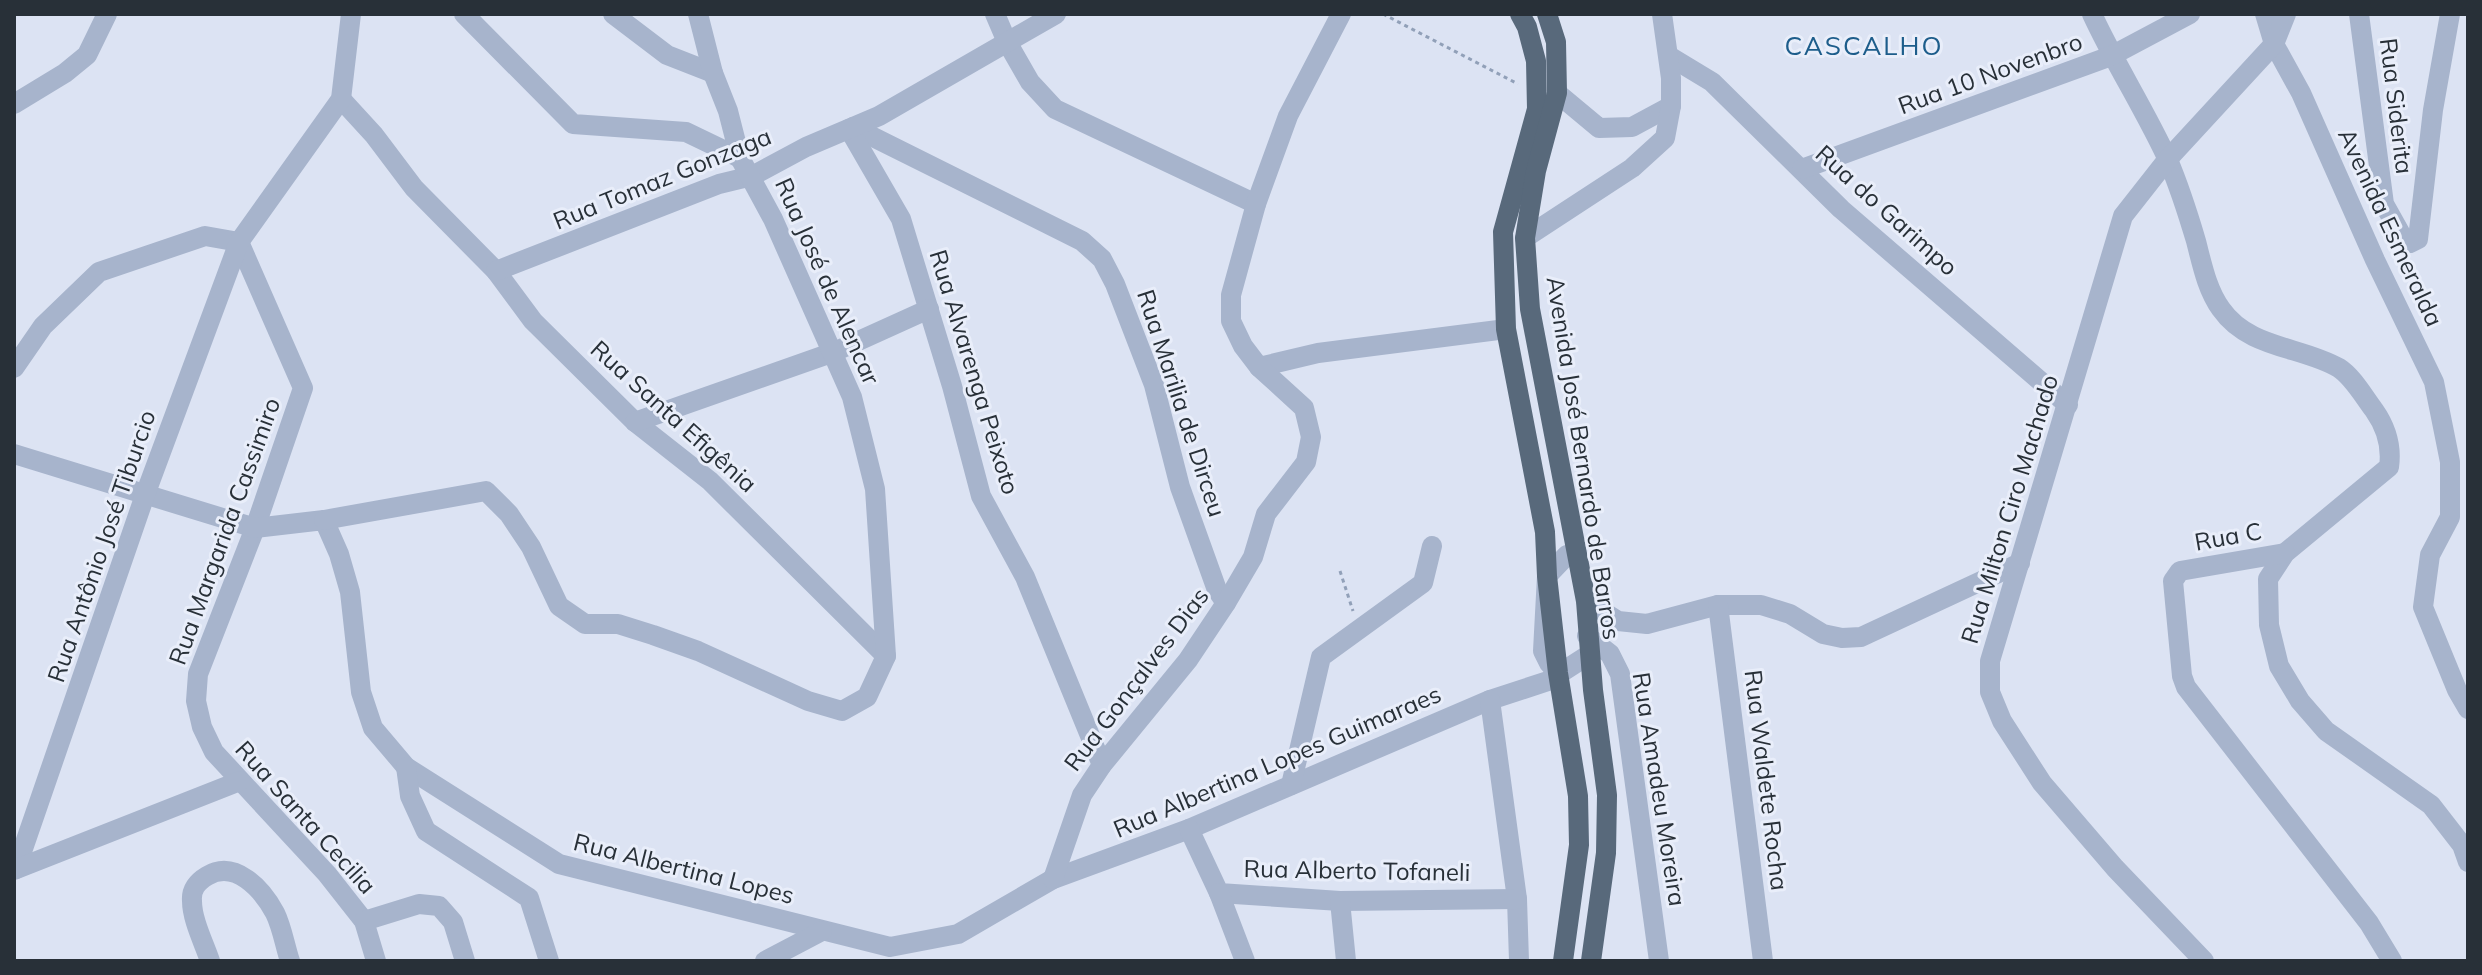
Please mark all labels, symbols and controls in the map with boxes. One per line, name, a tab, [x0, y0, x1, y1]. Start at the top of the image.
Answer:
street label: Rua 10 Novenbro	[1894, 26, 2086, 120]
district label: CASCALHO	[1784, 29, 1944, 62]
street label: Rua Siderita	[2374, 36, 2420, 176]
street label: Rua Tomaz Gonzaga	[549, 121, 775, 235]
street label: Avenida Esmeralda	[2332, 123, 2450, 331]
street label: Rua do Garimpo	[1810, 138, 1964, 282]
street label: Rua José de Alencar	[769, 173, 887, 389]
street label: Rua Alvarenga Peixoto	[923, 246, 1027, 498]
street label: Avenida José Bernardo de Barros	[1540, 274, 1628, 642]
street label: Rua Marilia de Dirceu	[1131, 286, 1233, 520]
street label: Rua Santa Efigênia	[585, 334, 763, 498]
street label: Rua Milton Ciro Machado	[1954, 371, 2064, 647]
street label: Rua Margarida Cassimiro	[162, 393, 286, 669]
street label: Rua Antônio José Tiburcio	[40, 406, 162, 686]
street label: Rua C	[2192, 515, 2264, 557]
street label: Rua Gonçalves Dias	[1057, 581, 1215, 777]
street label: Rua Waldete Rocha	[1739, 668, 1795, 892]
street label: Rua Amadeu Moreira	[1627, 670, 1693, 908]
street label: Rua Albertina Lopes Guimaraes	[1109, 678, 1445, 844]
street label: Rua Santa Cecilia	[229, 734, 383, 900]
street label: Rua Albertina Lopes	[571, 826, 797, 910]
street label: Rua Alberto Tofaneli	[1243, 853, 1471, 887]

